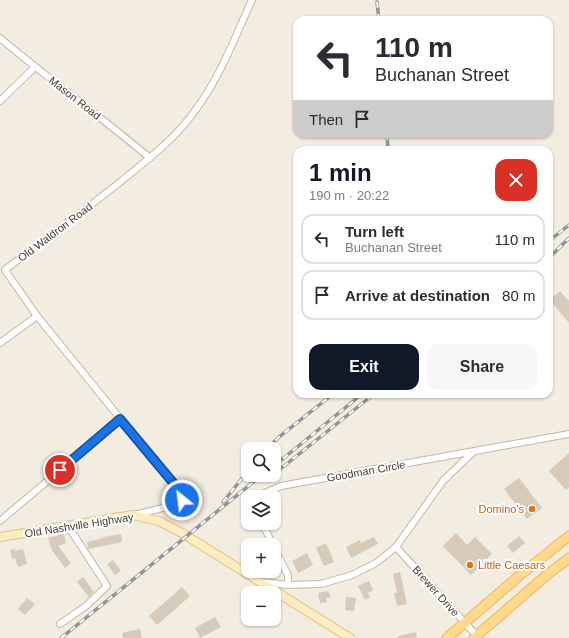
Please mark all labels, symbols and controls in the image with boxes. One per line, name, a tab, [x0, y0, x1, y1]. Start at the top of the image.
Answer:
icon: left	[309, 32, 361, 84]
text: 110 m	[375, 32, 453, 63]
text: Buchanan Street	[375, 65, 509, 85]
street label: Mason Road	[47, 74, 103, 122]
icon: arrive	[351, 108, 373, 130]
text: Then	[309, 111, 343, 128]
text: 1 min	[309, 159, 372, 186]
button: close	[495, 159, 537, 201]
text: 190 m · 20:22	[309, 188, 389, 203]
street label: Old Waldron Road	[15, 200, 95, 264]
text: Turn left	[345, 223, 404, 240]
icon: left	[311, 228, 333, 250]
text: 110 m	[494, 231, 535, 248]
text: Buchanan Street	[345, 240, 442, 255]
icon: arrive	[311, 284, 333, 306]
text: Arrive at destination	[345, 287, 490, 304]
text: 80 m	[502, 287, 535, 304]
button: Exit	[309, 344, 419, 390]
button: Share	[427, 344, 537, 390]
map controls	[241, 442, 281, 626]
button: search	[241, 442, 281, 482]
pin	[43, 453, 77, 487]
street label: Goodman Circle	[326, 458, 406, 484]
icon: arrive	[49, 459, 71, 481]
position arrow	[161, 479, 203, 521]
button: layers	[241, 490, 281, 530]
place label: Domino's	[478, 503, 524, 515]
marker: Domino's	[527, 504, 537, 514]
street label: Old Nashville Highway	[24, 510, 135, 540]
button: +	[241, 538, 281, 578]
place label: Little Caesars	[478, 559, 546, 571]
marker: Little Caesars	[465, 560, 475, 570]
street label: Brewer Drive	[410, 563, 462, 619]
button: −	[241, 586, 281, 626]

